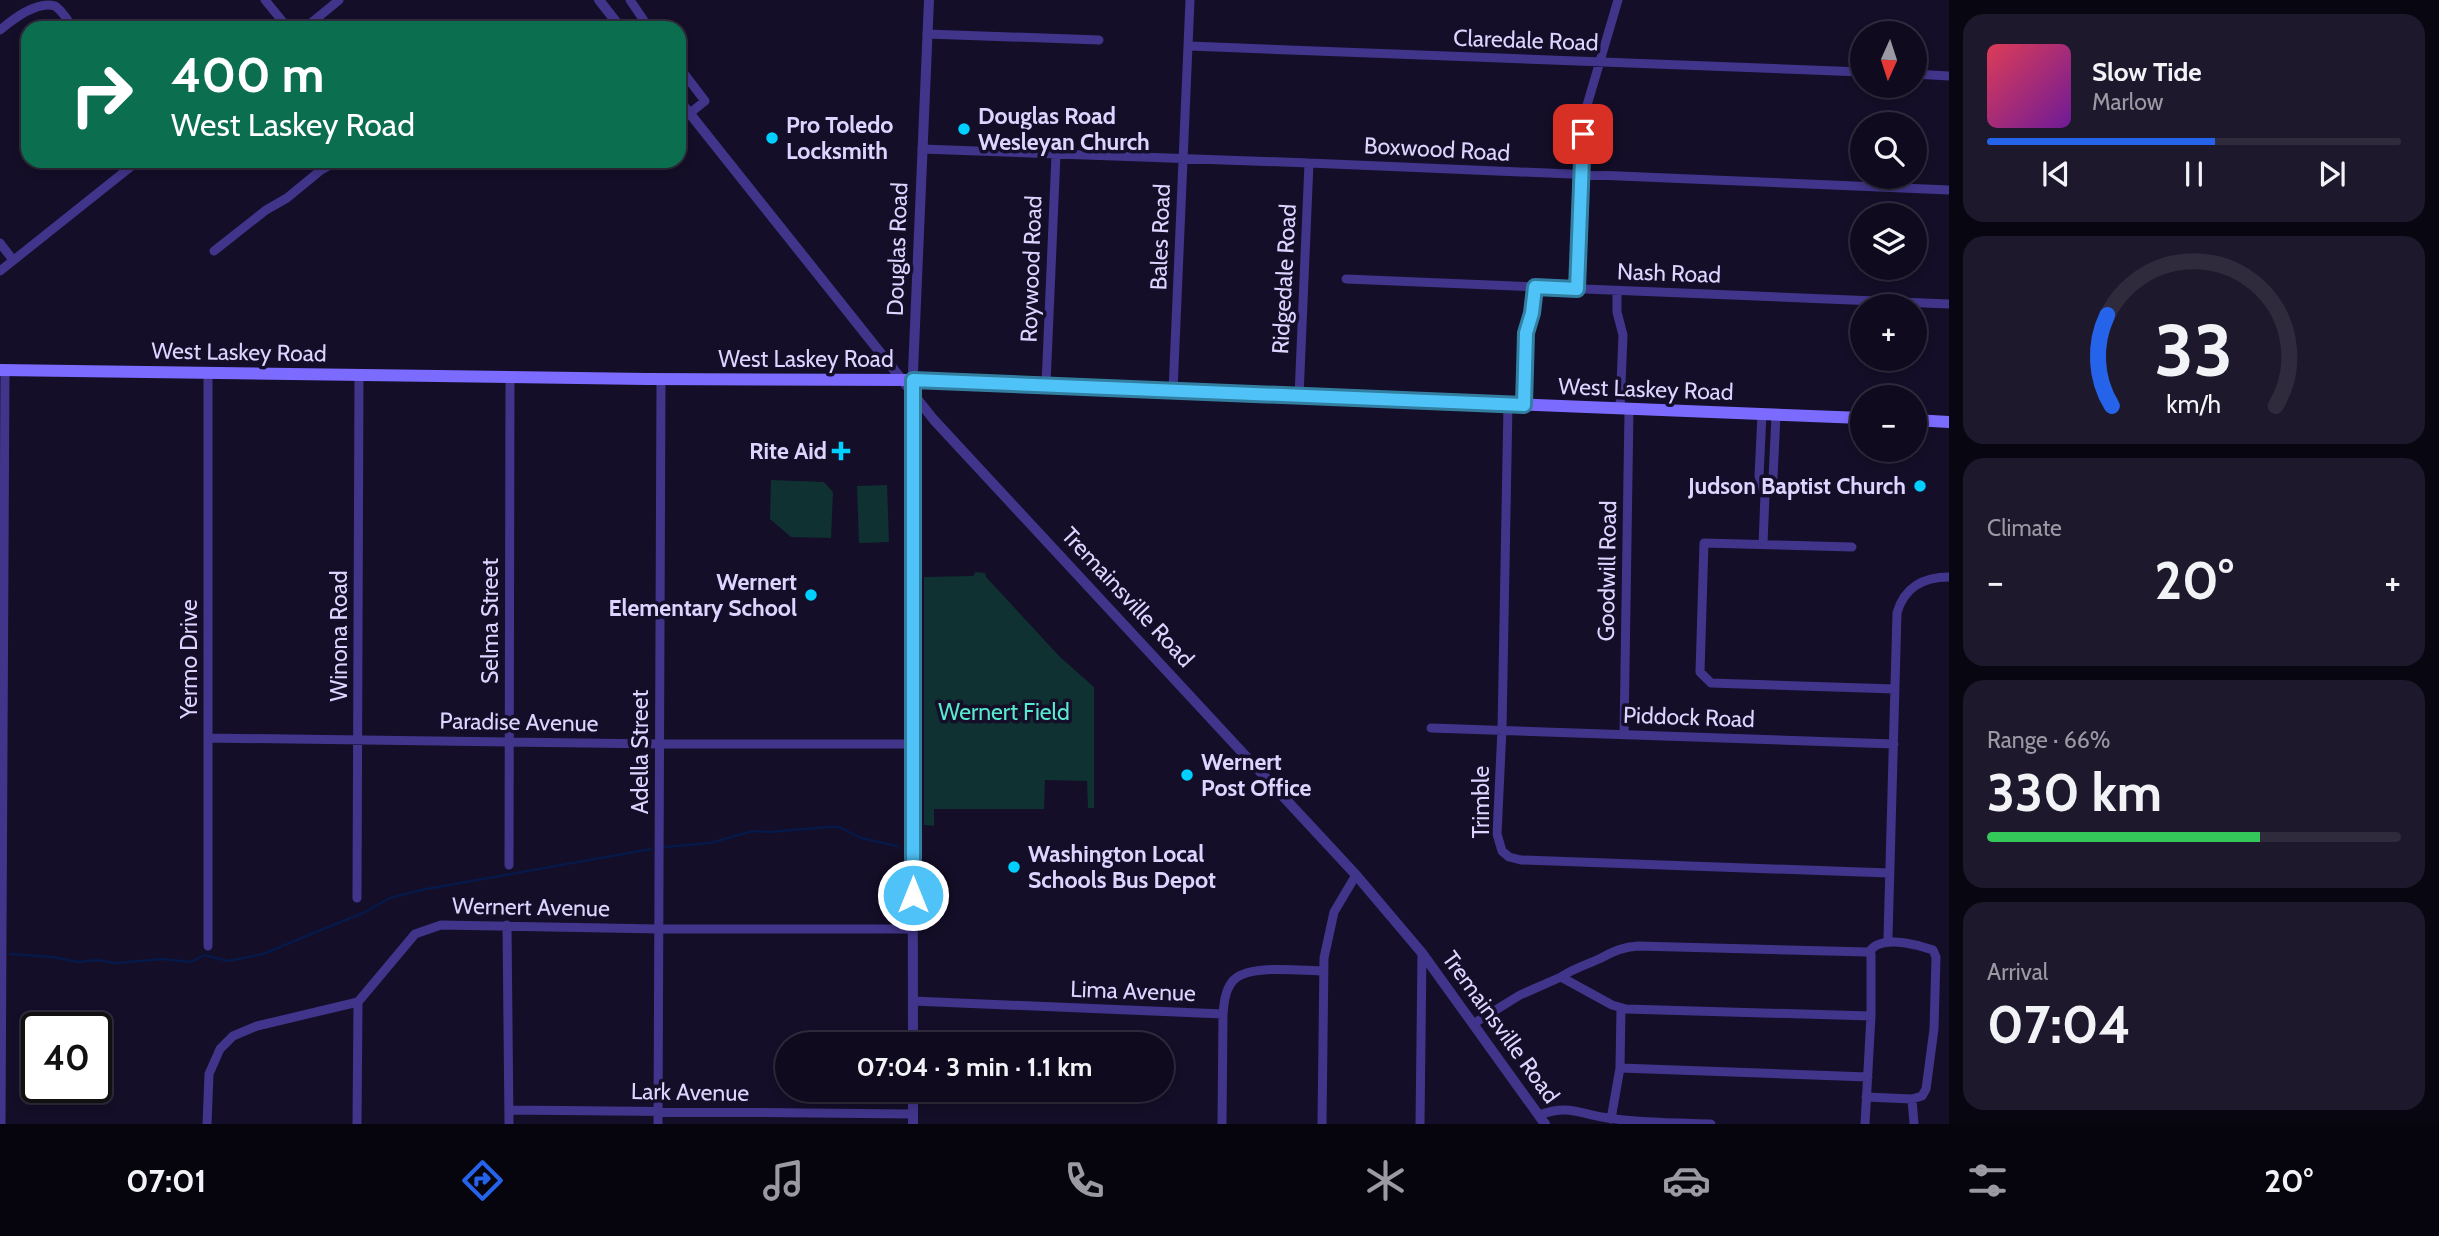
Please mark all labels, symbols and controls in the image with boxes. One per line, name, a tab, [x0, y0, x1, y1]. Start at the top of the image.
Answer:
north arrow	[1850, 21, 1927, 98]
map controls	[1850, 21, 1927, 462]
street label: Claredale Road	[1453, 23, 1599, 57]
text: 400 m	[171, 45, 324, 104]
icon: right	[56, 49, 147, 140]
text: Slow Tide	[2092, 56, 2202, 88]
text: Marlow	[2092, 88, 2163, 116]
place label: Douglas Road Wesleyan Church	[978, 102, 1150, 156]
pin	[1553, 104, 1613, 164]
text: West Laskey Road	[171, 105, 415, 144]
place label: Pro Toledo Locksmith	[786, 111, 893, 165]
button: search	[1850, 112, 1927, 189]
icon: arrive	[1564, 115, 1602, 153]
marker: Douglas Road Wesleyan Church	[956, 121, 972, 137]
marker: Pro Toledo Locksmith	[764, 130, 780, 146]
street label: Boxwood Road	[1363, 131, 1511, 167]
icon: previous	[2037, 155, 2075, 193]
icon: pause	[2175, 155, 2213, 193]
icon: next	[2313, 155, 2351, 193]
street label: Douglas Road	[881, 182, 913, 316]
street label: Bales Road	[1144, 183, 1176, 291]
street label: Roywood Road	[1014, 195, 1048, 343]
street label: Ridgedale Road	[1266, 203, 1302, 355]
button: layers	[1850, 203, 1927, 280]
street label: Nash Road	[1617, 257, 1721, 289]
button: +	[1850, 294, 1927, 371]
text: 33	[2155, 306, 2233, 394]
street label: West Laskey Road	[151, 336, 327, 368]
street label: West Laskey Road	[718, 345, 894, 373]
street label: West Laskey Road	[1558, 372, 1734, 406]
button: −	[1850, 385, 1927, 462]
text: km/h	[2167, 389, 2221, 419]
place label: Rite Aid	[749, 437, 827, 465]
marker: Rite Aid	[833, 443, 849, 459]
place label: Judson Baptist Church	[1687, 472, 1906, 500]
marker: Judson Baptist Church	[1912, 478, 1928, 494]
street label: Goodwill Road	[1592, 500, 1622, 642]
text: Climate	[1987, 514, 2062, 542]
street label: Tremainsville Road	[1056, 521, 1200, 673]
text: 20°	[2154, 549, 2234, 612]
street label: Selma Street	[476, 558, 504, 684]
text: −	[1987, 558, 2004, 605]
text: +	[2384, 558, 2401, 605]
place label: Wernert Elementary School	[609, 568, 797, 622]
street label: Winona Road	[325, 571, 353, 701]
marker: Wernert Elementary School	[803, 587, 819, 603]
street label: Yermo Drive	[175, 599, 203, 720]
street label: Adella Street	[626, 689, 654, 814]
park label: Wernert Field	[938, 698, 1070, 726]
street label: Piddock Road	[1623, 701, 1755, 733]
street label: Paradise Avenue	[439, 707, 599, 737]
text: Range · 66%	[1987, 726, 2111, 754]
place label: Wernert Post Office	[1201, 748, 1312, 802]
text: 330 km	[1987, 761, 2162, 824]
street label: Trimble	[1467, 766, 1495, 838]
marker: Wernert Post Office	[1179, 767, 1195, 783]
place label: Washington Local Schools Bus Depot	[1028, 840, 1216, 894]
position arrow	[876, 858, 950, 932]
marker: Washington Local Schools Bus Depot	[1006, 859, 1022, 875]
street label: Wernert Avenue	[452, 892, 610, 922]
street label: Tremainsville Road	[1436, 945, 1566, 1109]
text: Arrival	[1987, 958, 2048, 986]
street label: Lima Avenue	[1070, 975, 1197, 1007]
text: 07:04	[1987, 993, 2131, 1056]
speed limit sign: 40	[21, 1012, 112, 1103]
text: 07:04 · 3 min · 1.1 km	[857, 1051, 1092, 1083]
street label: Lark Avenue	[631, 1077, 750, 1107]
icon: directions	[458, 1156, 507, 1205]
icon: music	[759, 1156, 808, 1205]
icon: phone	[1060, 1156, 1109, 1205]
icon: climate	[1361, 1156, 1410, 1205]
icon: car	[1662, 1156, 1711, 1205]
icon: filters	[1963, 1156, 2012, 1205]
text: 07:01	[126, 1161, 206, 1200]
text: 20°	[2264, 1161, 2313, 1200]

